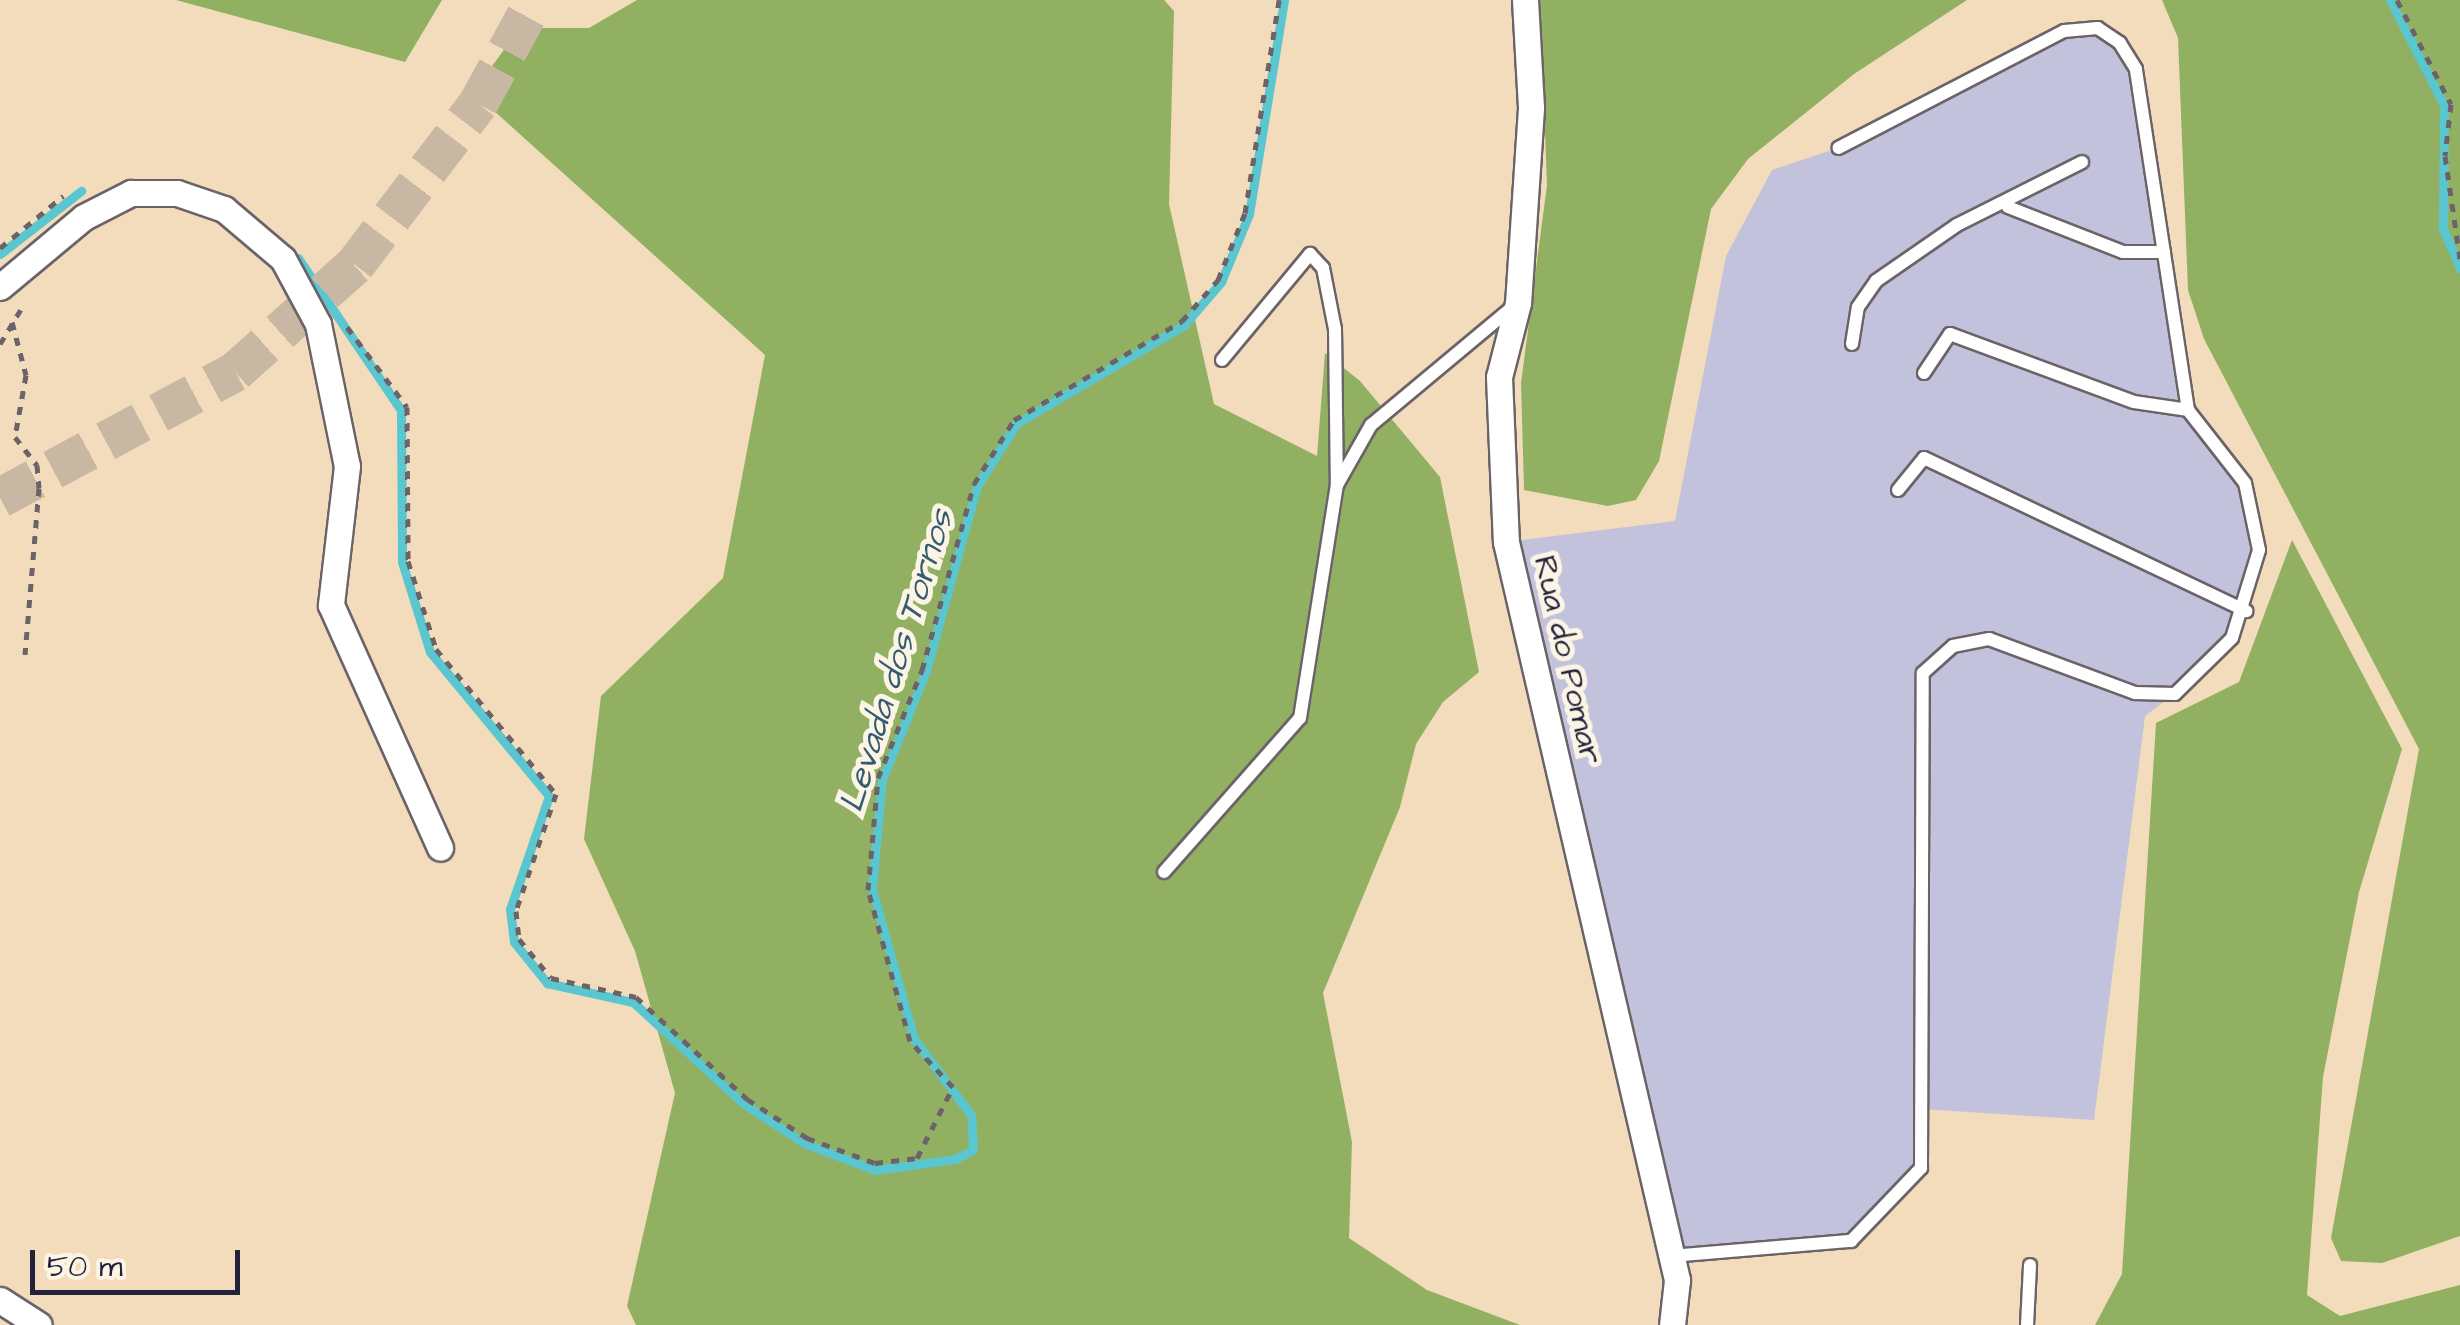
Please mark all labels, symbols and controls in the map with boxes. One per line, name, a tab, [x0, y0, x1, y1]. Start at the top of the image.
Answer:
water label: Levada dos Tornos	[831, 505, 963, 817]
street label: Rua do Pomar	[1524, 552, 1610, 768]
scale bar	[35, 1230, 245, 1292]
text: 50 m	[47, 1246, 123, 1288]

